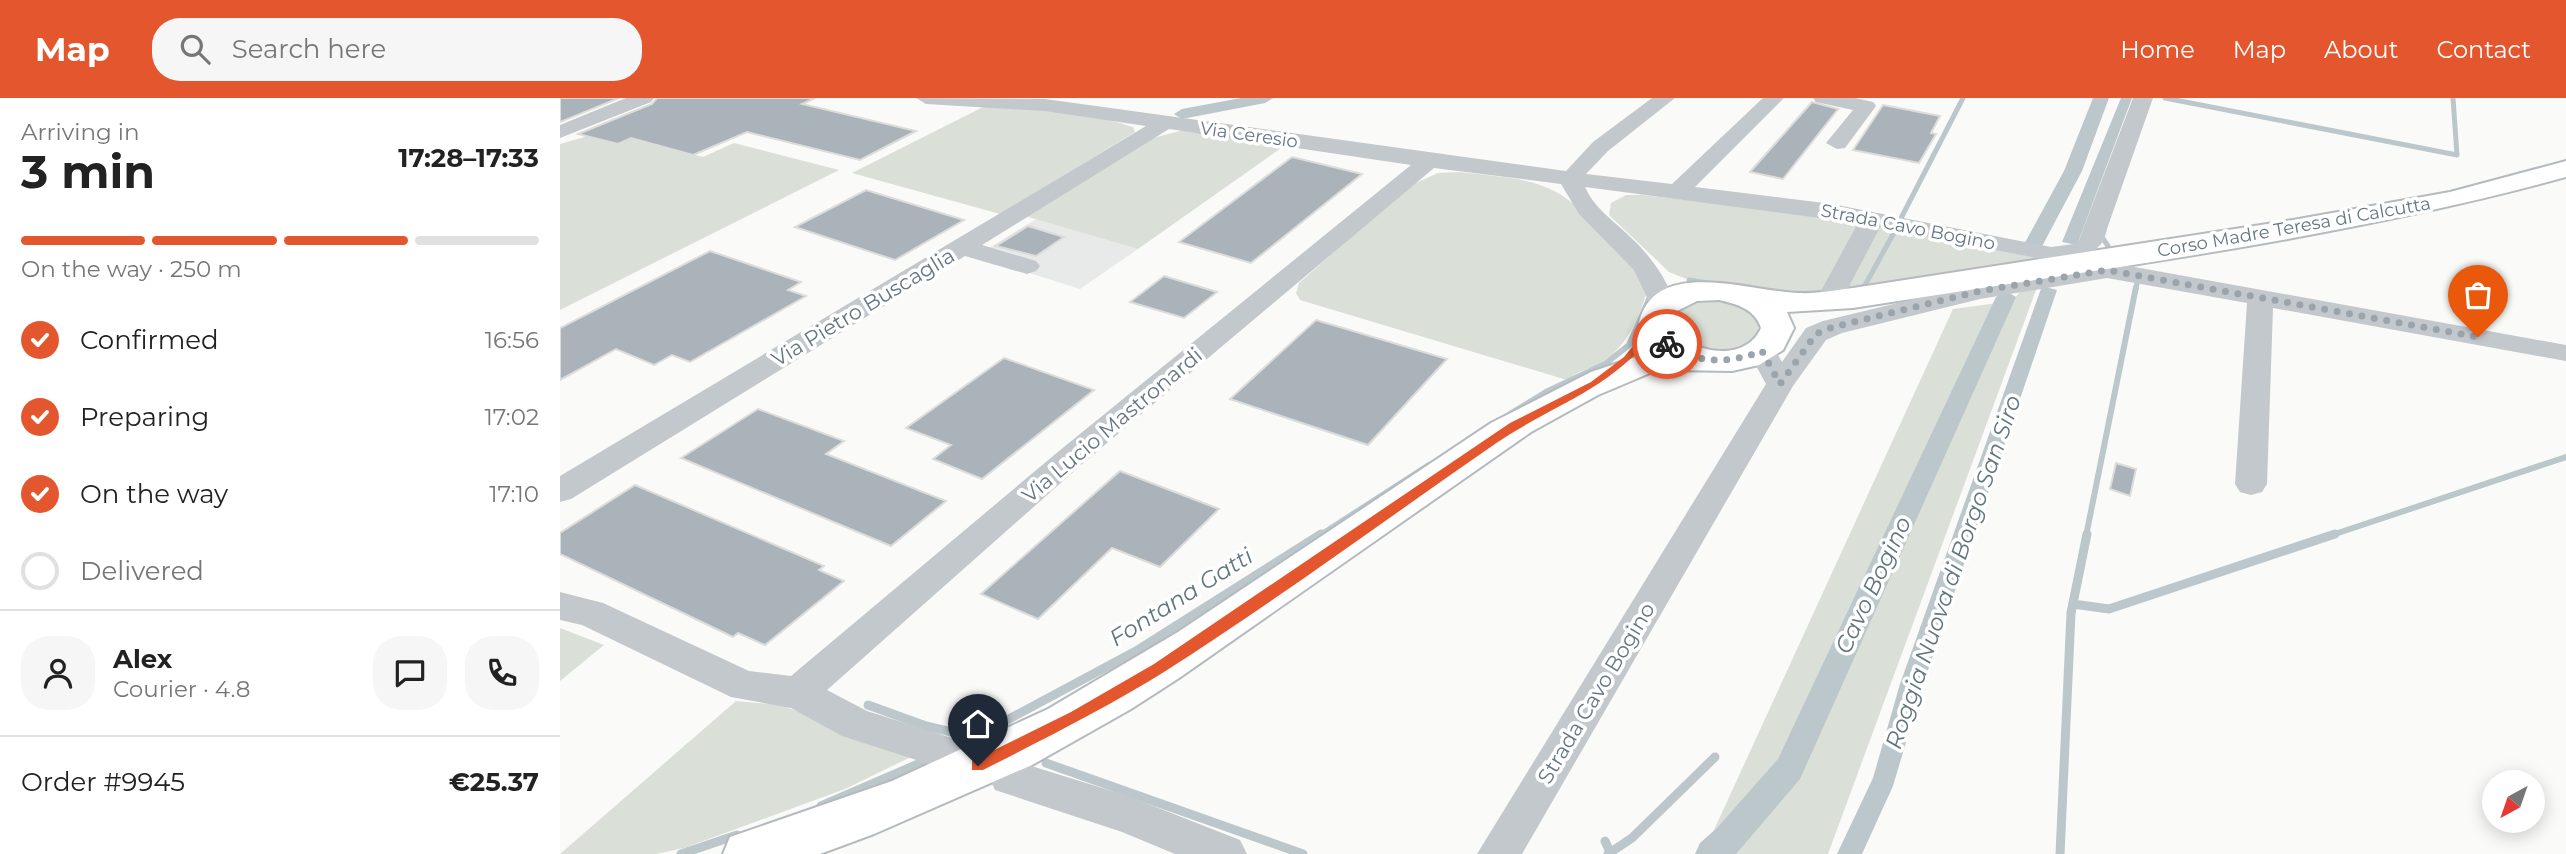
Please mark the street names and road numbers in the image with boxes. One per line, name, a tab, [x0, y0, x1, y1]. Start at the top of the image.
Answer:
street label: Via Ceresio	[1199, 117, 1299, 153]
street label: Corso Madre Teresa di Calcutta	[2156, 192, 2432, 262]
street label: Strada Cavo Bogino	[1819, 199, 1997, 255]
street label: Via Pietro Buscaglia	[767, 242, 959, 372]
street label: Via Lucio Mastronardi	[1017, 342, 1207, 508]
street label: Strada Cavo Bogino	[1532, 598, 1660, 788]

